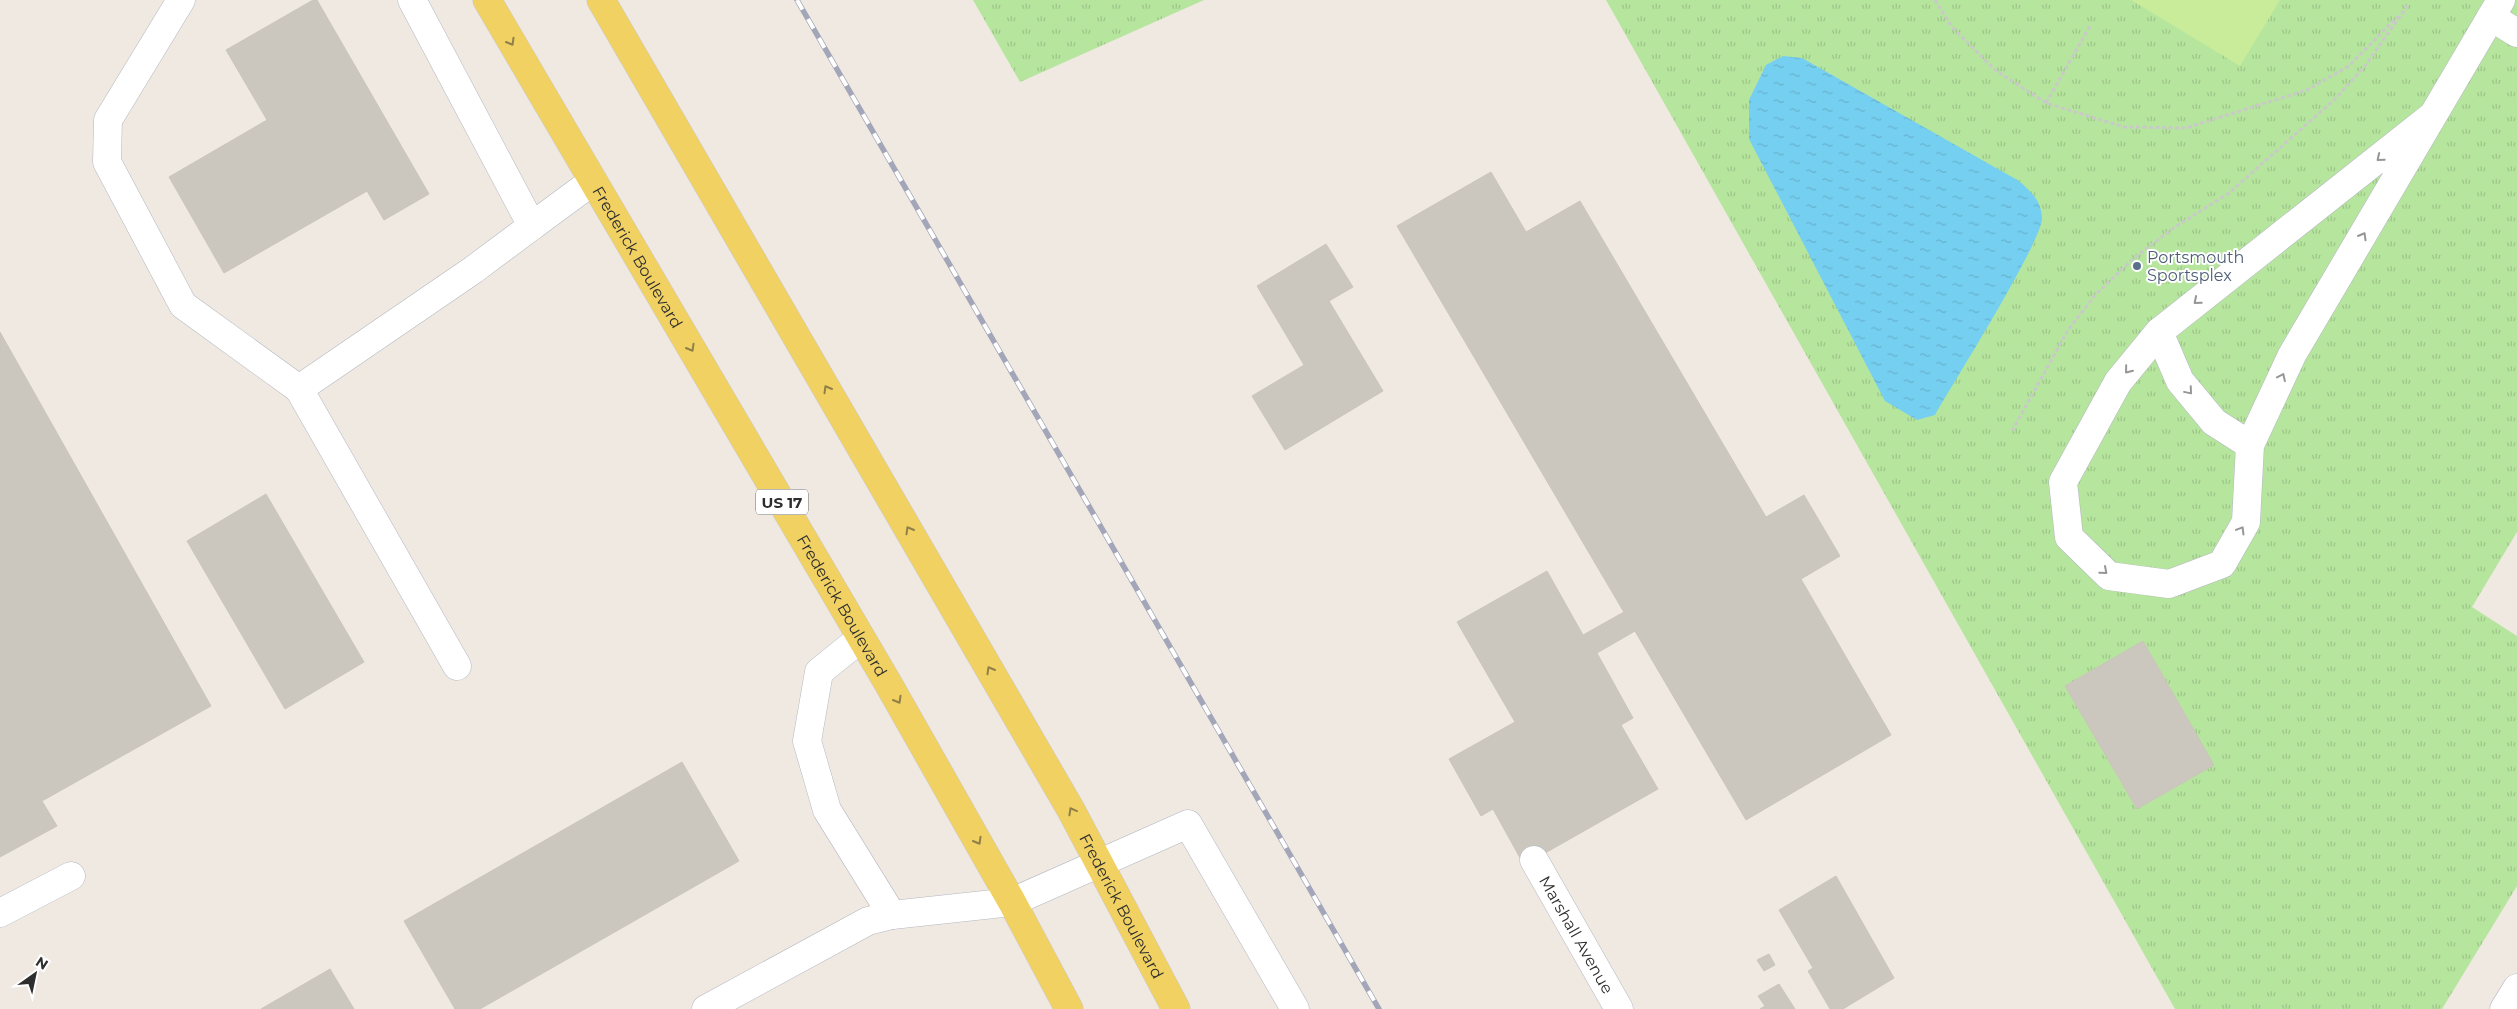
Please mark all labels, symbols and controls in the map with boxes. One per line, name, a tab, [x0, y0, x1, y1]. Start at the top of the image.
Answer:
one-way arrow	[505, 37, 515, 46]
one-way arrow	[2377, 152, 2386, 160]
street label: Frederick Boulevard	[589, 183, 687, 331]
one-way arrow	[2357, 232, 2367, 241]
place label: Portsmouth Sportsplex	[2147, 248, 2244, 285]
marker: Portsmouth Sportsplex	[2131, 260, 2143, 272]
one-way arrow	[2193, 295, 2202, 304]
one-way arrow	[685, 343, 695, 352]
one-way arrow	[2125, 364, 2134, 373]
one-way arrow	[2276, 373, 2286, 382]
one-way arrow	[2183, 385, 2191, 394]
one-way arrow	[823, 386, 833, 395]
road number: US 17	[756, 490, 808, 514]
one-way arrow	[905, 526, 915, 535]
one-way arrow	[2235, 527, 2245, 536]
street label: Frederick Boulevard	[793, 531, 891, 680]
one-way arrow	[2099, 565, 2108, 574]
one-way arrow	[987, 667, 997, 676]
one-way arrow	[891, 694, 901, 703]
one-way arrow	[1068, 807, 1078, 816]
street label: Frederick Boulevard	[1076, 830, 1168, 982]
one-way arrow	[972, 835, 982, 844]
street label: Marshall Avenue	[1536, 872, 1618, 997]
north arrow	[10, 949, 60, 999]
text: N	[32, 952, 52, 974]

